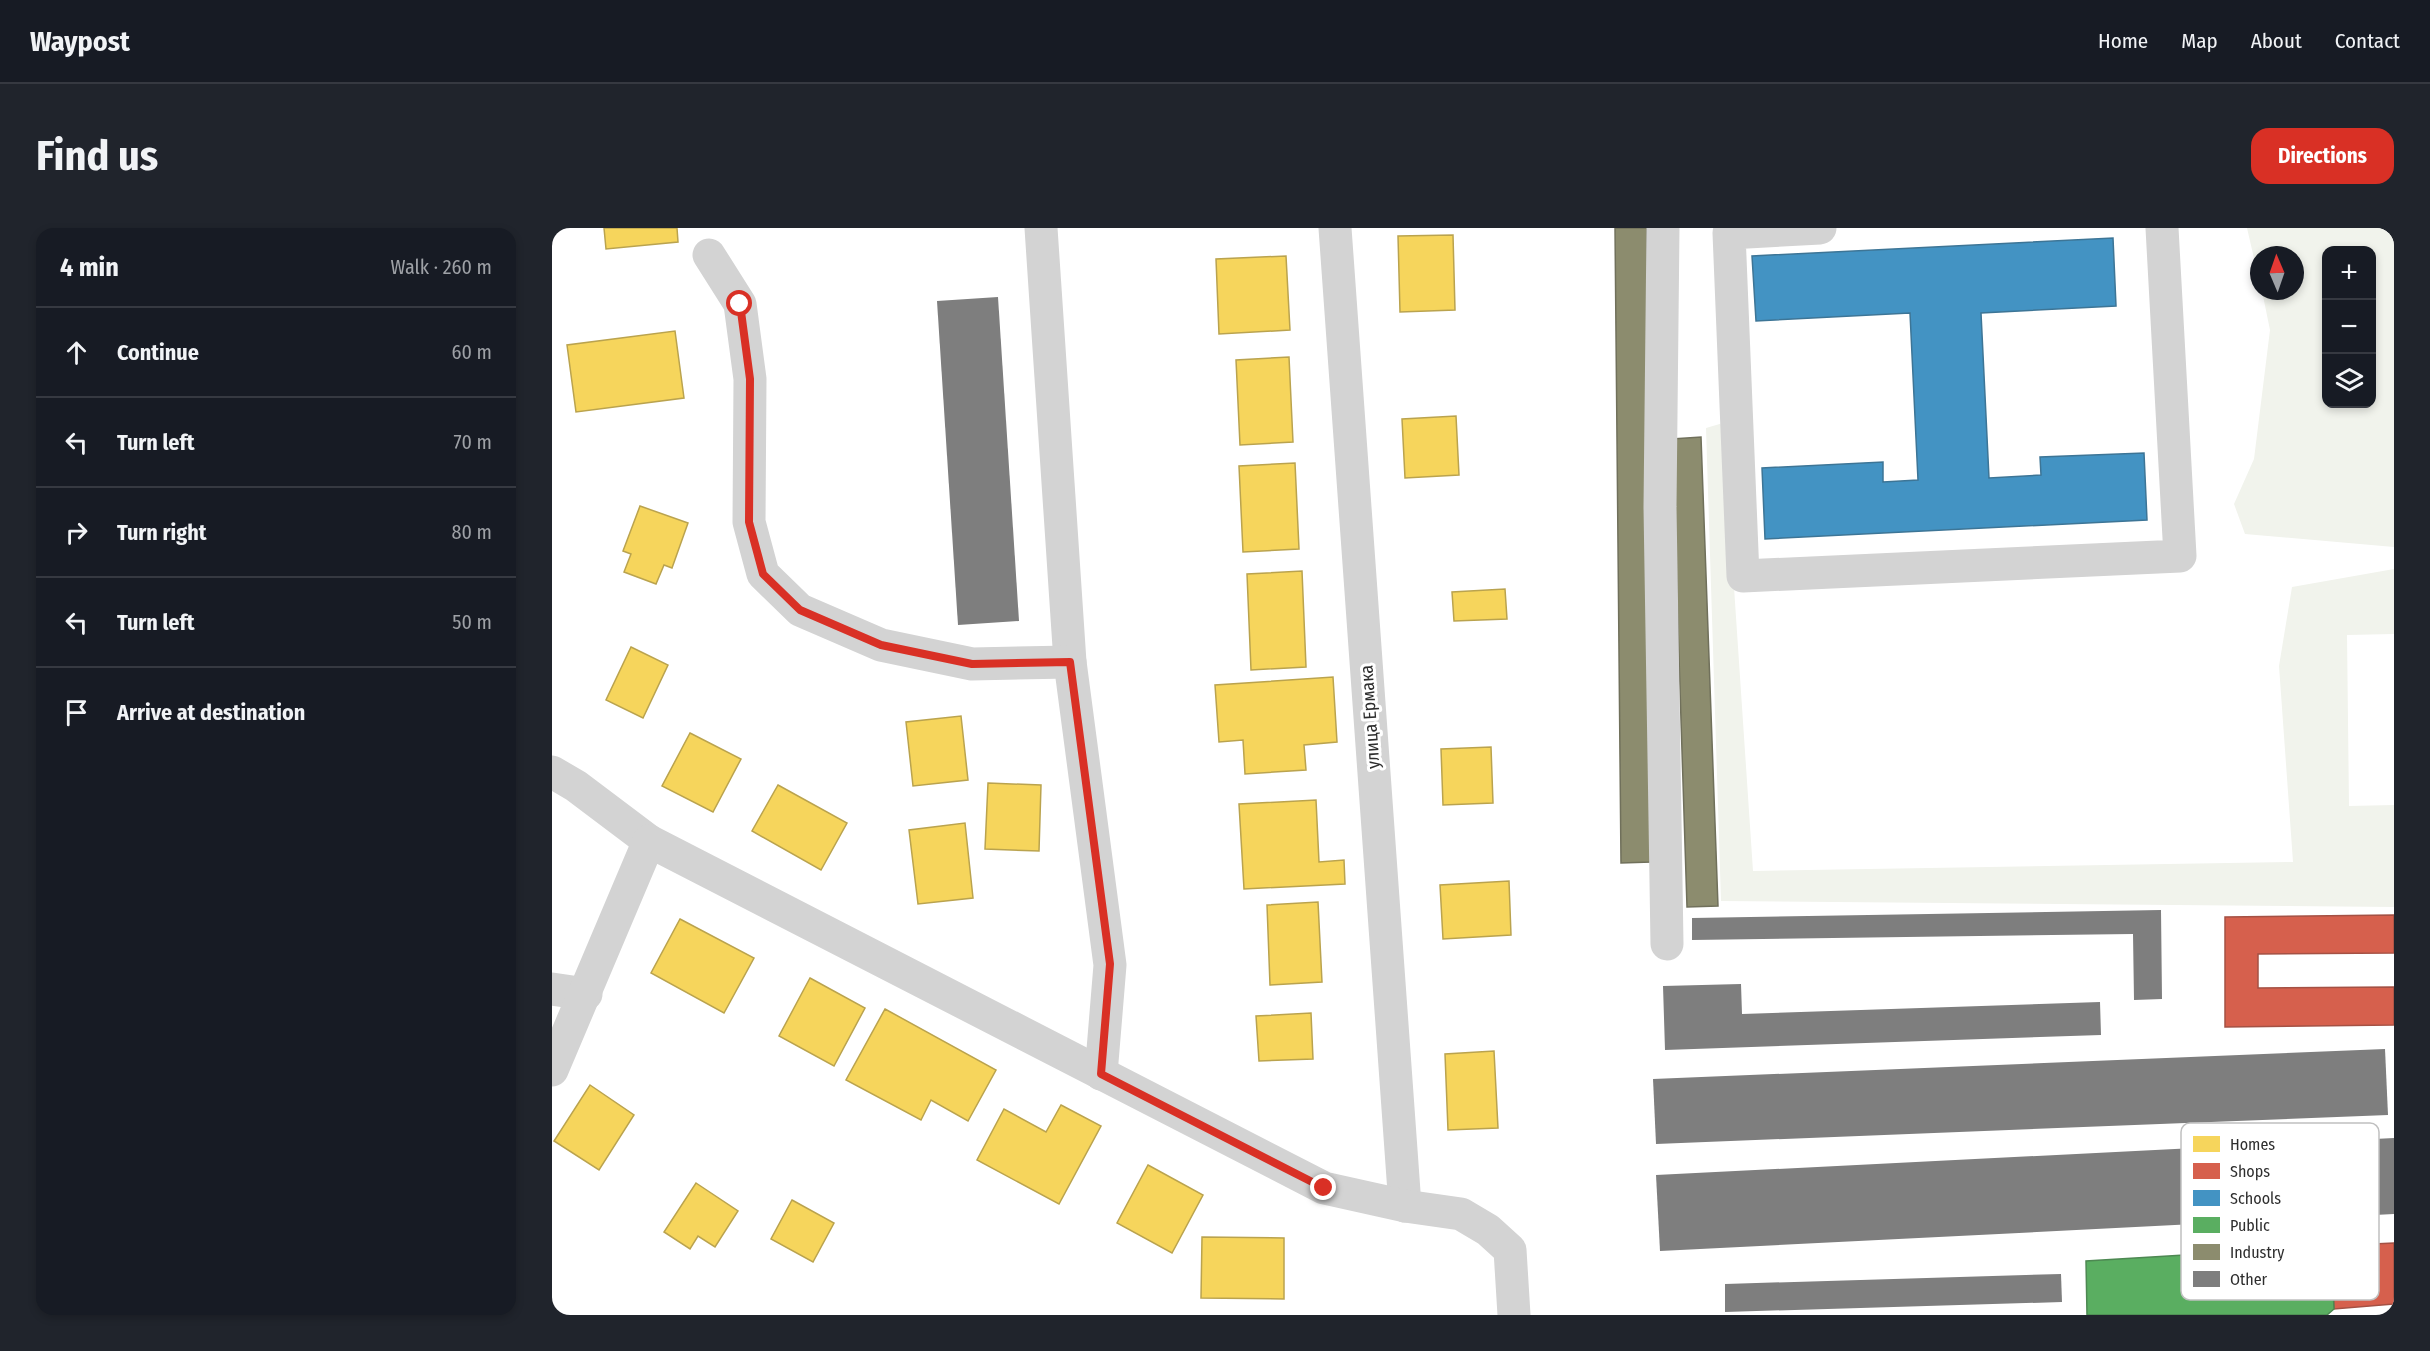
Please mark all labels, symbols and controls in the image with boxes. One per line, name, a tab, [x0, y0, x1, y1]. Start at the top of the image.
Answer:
text: Waypost	[30, 25, 130, 58]
text: Home	[2098, 28, 2148, 54]
text: Map	[2181, 28, 2218, 54]
text: About	[2251, 28, 2302, 54]
text: Contact	[2335, 28, 2400, 54]
button: Directions	[2251, 128, 2394, 184]
text: Find us	[36, 131, 158, 181]
north arrow	[2250, 246, 2304, 300]
map controls	[2322, 246, 2376, 408]
button: +	[2322, 246, 2376, 300]
text: 4 min	[60, 252, 119, 283]
text: Walk · 260 m	[391, 255, 492, 279]
route start	[726, 290, 752, 316]
button: −	[2322, 300, 2376, 354]
icon: ahead	[60, 336, 93, 369]
text: Continue	[117, 339, 199, 366]
text: 60 m	[452, 340, 492, 364]
button: layers	[2322, 354, 2376, 408]
icon: left	[60, 426, 93, 459]
text: Turn left	[117, 429, 195, 456]
text: 70 m	[454, 430, 492, 454]
icon: right	[60, 516, 93, 549]
text: Turn right	[117, 519, 206, 546]
text: 80 m	[452, 520, 492, 544]
icon: left	[60, 606, 93, 639]
text: Turn left	[117, 609, 195, 636]
text: 50 m	[452, 610, 492, 634]
street label: улица Ермака	[1355, 664, 1385, 770]
icon: arrive	[60, 696, 93, 729]
text: Arrive at destination	[117, 699, 305, 726]
legend	[2181, 1123, 2379, 1300]
text: Homes	[2230, 1135, 2275, 1154]
text: Shops	[2230, 1162, 2270, 1181]
route end	[1310, 1174, 1336, 1200]
text: Schools	[2230, 1189, 2281, 1208]
text: Public	[2230, 1216, 2270, 1235]
text: Industry	[2230, 1243, 2285, 1262]
text: Other	[2230, 1270, 2268, 1289]

